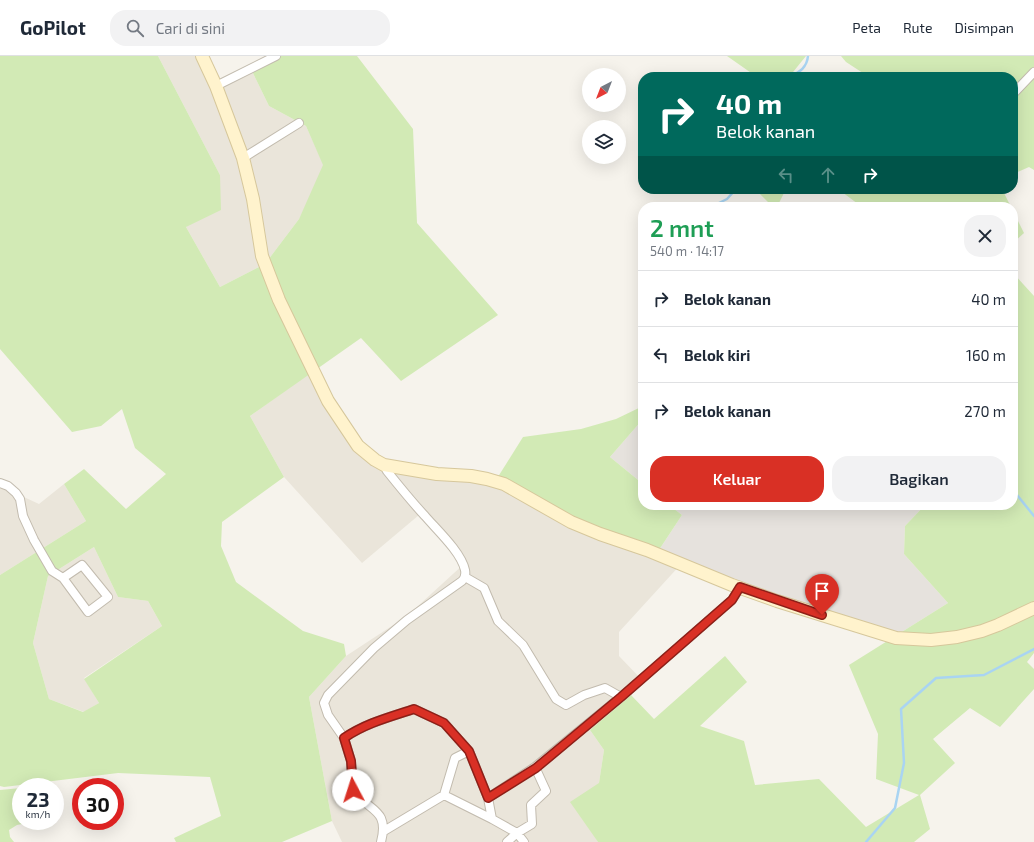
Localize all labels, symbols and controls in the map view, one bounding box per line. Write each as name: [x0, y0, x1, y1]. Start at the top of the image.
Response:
search box: [110, 10, 390, 46]
text: GoPilot: [20, 16, 86, 39]
icon: search: [124, 17, 146, 39]
text: Cari di sini: [156, 19, 225, 37]
text: Peta: [852, 19, 881, 36]
text: Rute: [903, 19, 932, 36]
text: Disimpan: [954, 19, 1014, 36]
north arrow: [582, 68, 626, 112]
map controls: [582, 68, 626, 164]
text: 40 m: [716, 86, 782, 120]
icon: right: [650, 88, 702, 140]
button: layers: [582, 120, 626, 164]
text: Belok kanan: [716, 120, 815, 142]
icon: left: [775, 164, 797, 186]
icon: ahead: [817, 164, 839, 186]
icon: right: [859, 164, 881, 186]
text: 2 mnt: [650, 213, 714, 242]
button: close: [964, 215, 1006, 257]
text: 540 m · 14:17: [650, 243, 724, 259]
icon: right: [650, 288, 672, 310]
text: Belok kanan: [684, 290, 771, 308]
text: 40 m: [971, 290, 1006, 308]
icon: left: [650, 344, 672, 366]
text: Belok kiri: [684, 346, 750, 364]
text: 160 m: [966, 346, 1006, 364]
icon: right: [650, 400, 672, 422]
text: Belok kanan: [684, 402, 771, 420]
text: 270 m: [964, 402, 1006, 420]
button: Keluar: [650, 456, 824, 502]
button: Bagikan: [832, 456, 1006, 502]
pin: [805, 574, 839, 615]
icon: arrive: [811, 580, 833, 602]
position arrow: [332, 769, 374, 811]
speed limit sign: 30: [72, 778, 124, 830]
text: 23: [27, 787, 49, 811]
text: km/h: [26, 808, 50, 820]

